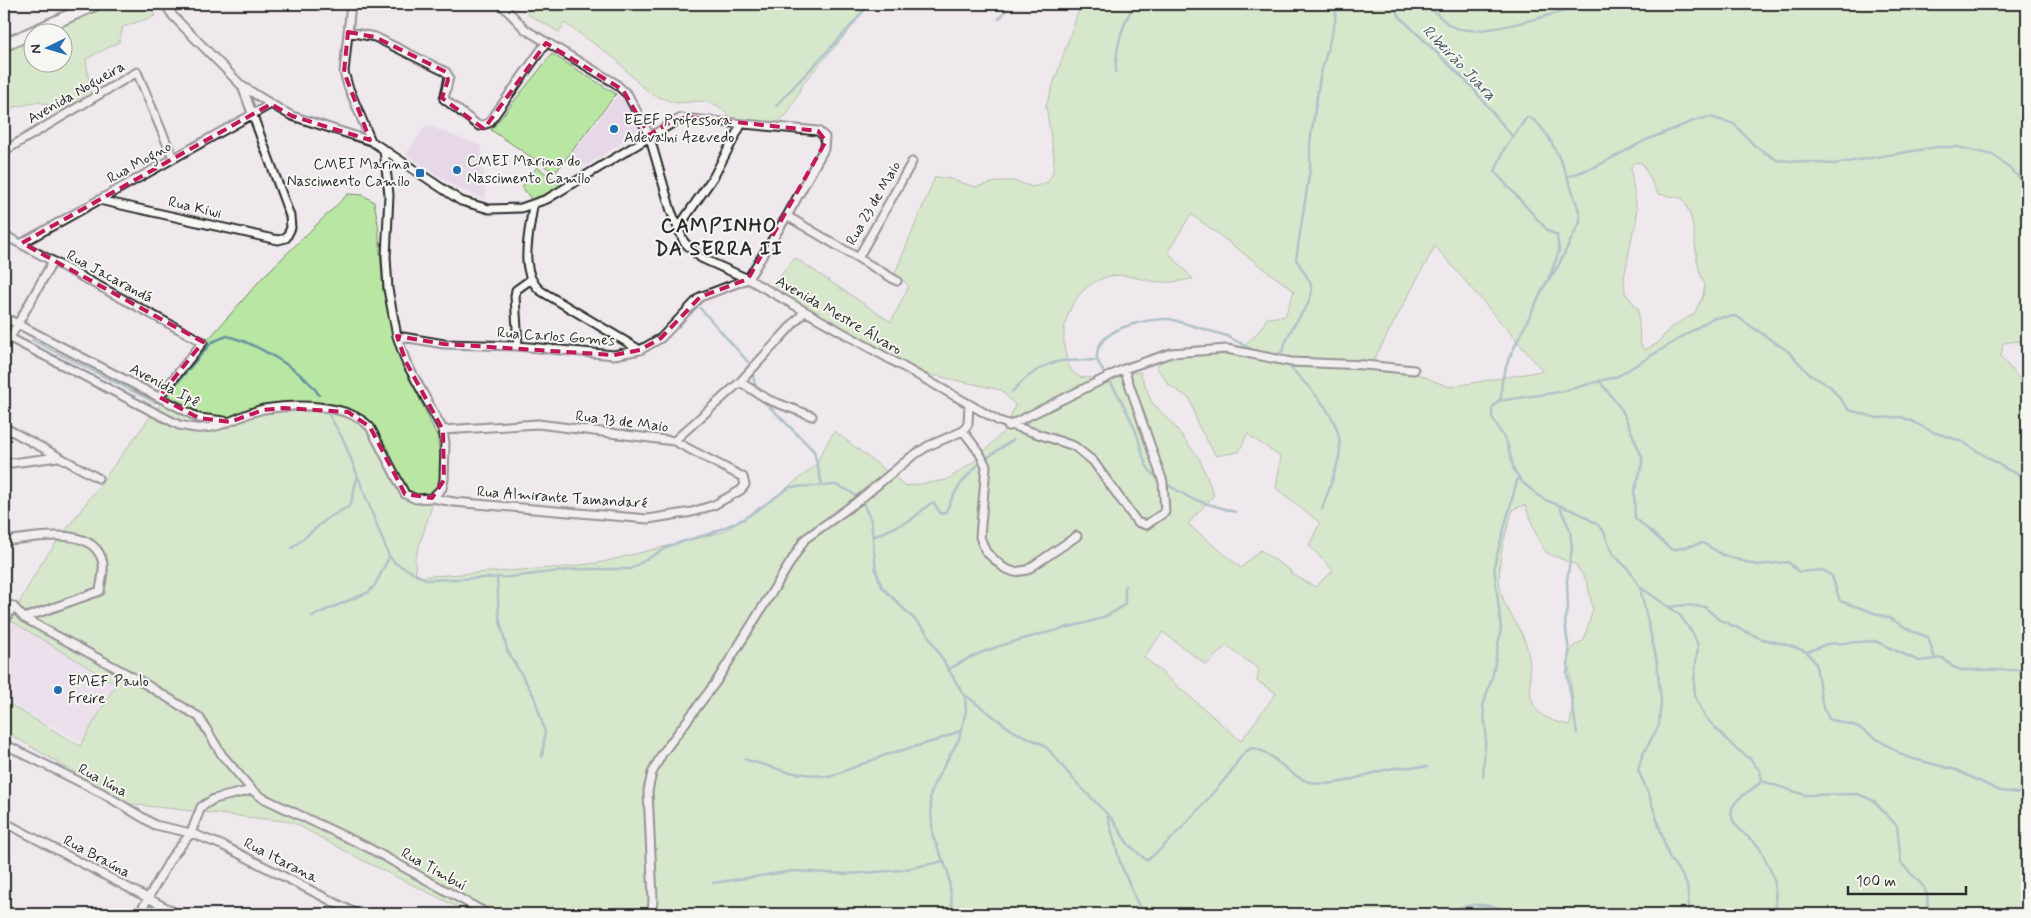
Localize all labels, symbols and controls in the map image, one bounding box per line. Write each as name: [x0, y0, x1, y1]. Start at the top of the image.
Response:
water label: Ribeirão Juara: [1418, 21, 1500, 105]
north arrow: [22, 22, 72, 72]
text: N: [27, 44, 45, 54]
street label: Avenida Nogueira: [24, 57, 130, 130]
place label: EEEF Professora Adevalni Azevedo: [624, 111, 734, 148]
marker: EEEF Professora Adevalni Azevedo: [608, 123, 620, 135]
street label: Rua Mogno: [104, 137, 176, 190]
place label: CMEI Marina do Nascimento Camilo: [467, 152, 590, 189]
place label: CMEI Marina Nascimento Camilo: [287, 155, 410, 192]
street label: Rua 23 de Maio: [842, 158, 906, 249]
marker: CMEI Marina do Nascimento Camilo: [451, 164, 463, 176]
marker: CMEI Marina Nascimento Camilo: [414, 167, 426, 179]
street label: Rua Kiwi: [166, 192, 223, 224]
district label: CAMPINHO DA SERRA II: [655, 213, 783, 263]
street label: Rua Jacarandá: [63, 246, 156, 308]
street label: Avenida Mestre Álvaro: [772, 271, 906, 360]
street label: Rua Carlos Gomes: [496, 323, 616, 351]
street label: Avenida Ipê: [126, 359, 203, 413]
street label: Rua 13 de Maio: [574, 406, 669, 438]
street label: Rua Almirante Tamandaré: [476, 482, 648, 514]
place label: EMEF Paulo Freire: [68, 672, 149, 709]
marker: EMEF Paulo Freire: [52, 684, 64, 696]
street label: Rua Iúna: [74, 760, 131, 802]
street label: Rua Braúna: [60, 831, 134, 883]
street label: Rua Itarana: [240, 834, 322, 889]
street label: Rua Timbuí: [397, 844, 470, 896]
scale bar: [1848, 863, 1966, 895]
text: 100 m: [1856, 872, 1896, 892]

